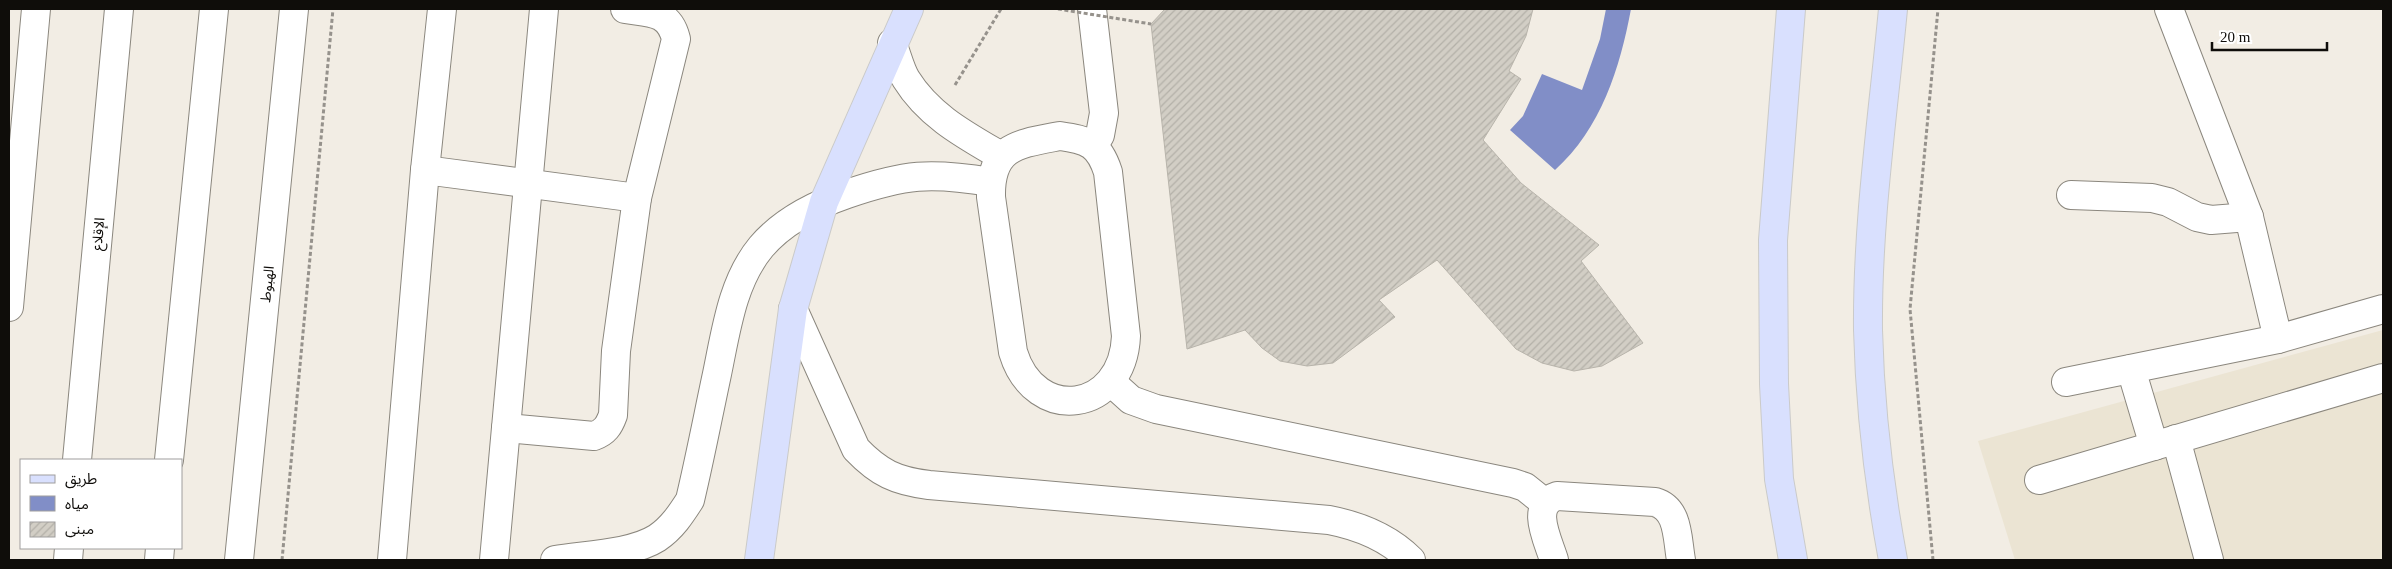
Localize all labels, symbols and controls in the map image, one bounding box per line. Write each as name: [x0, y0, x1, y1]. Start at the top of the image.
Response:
scale bar: [2212, 20, 2327, 52]
text: 20 m: [2220, 29, 2251, 45]
street label: الإقلاع: [90, 217, 110, 252]
street label: الهبوط: [258, 265, 278, 303]
legend: [20, 459, 182, 549]
text: طريق: [65, 471, 97, 489]
text: مياه: [65, 496, 89, 512]
text: مبنى: [65, 521, 94, 538]

